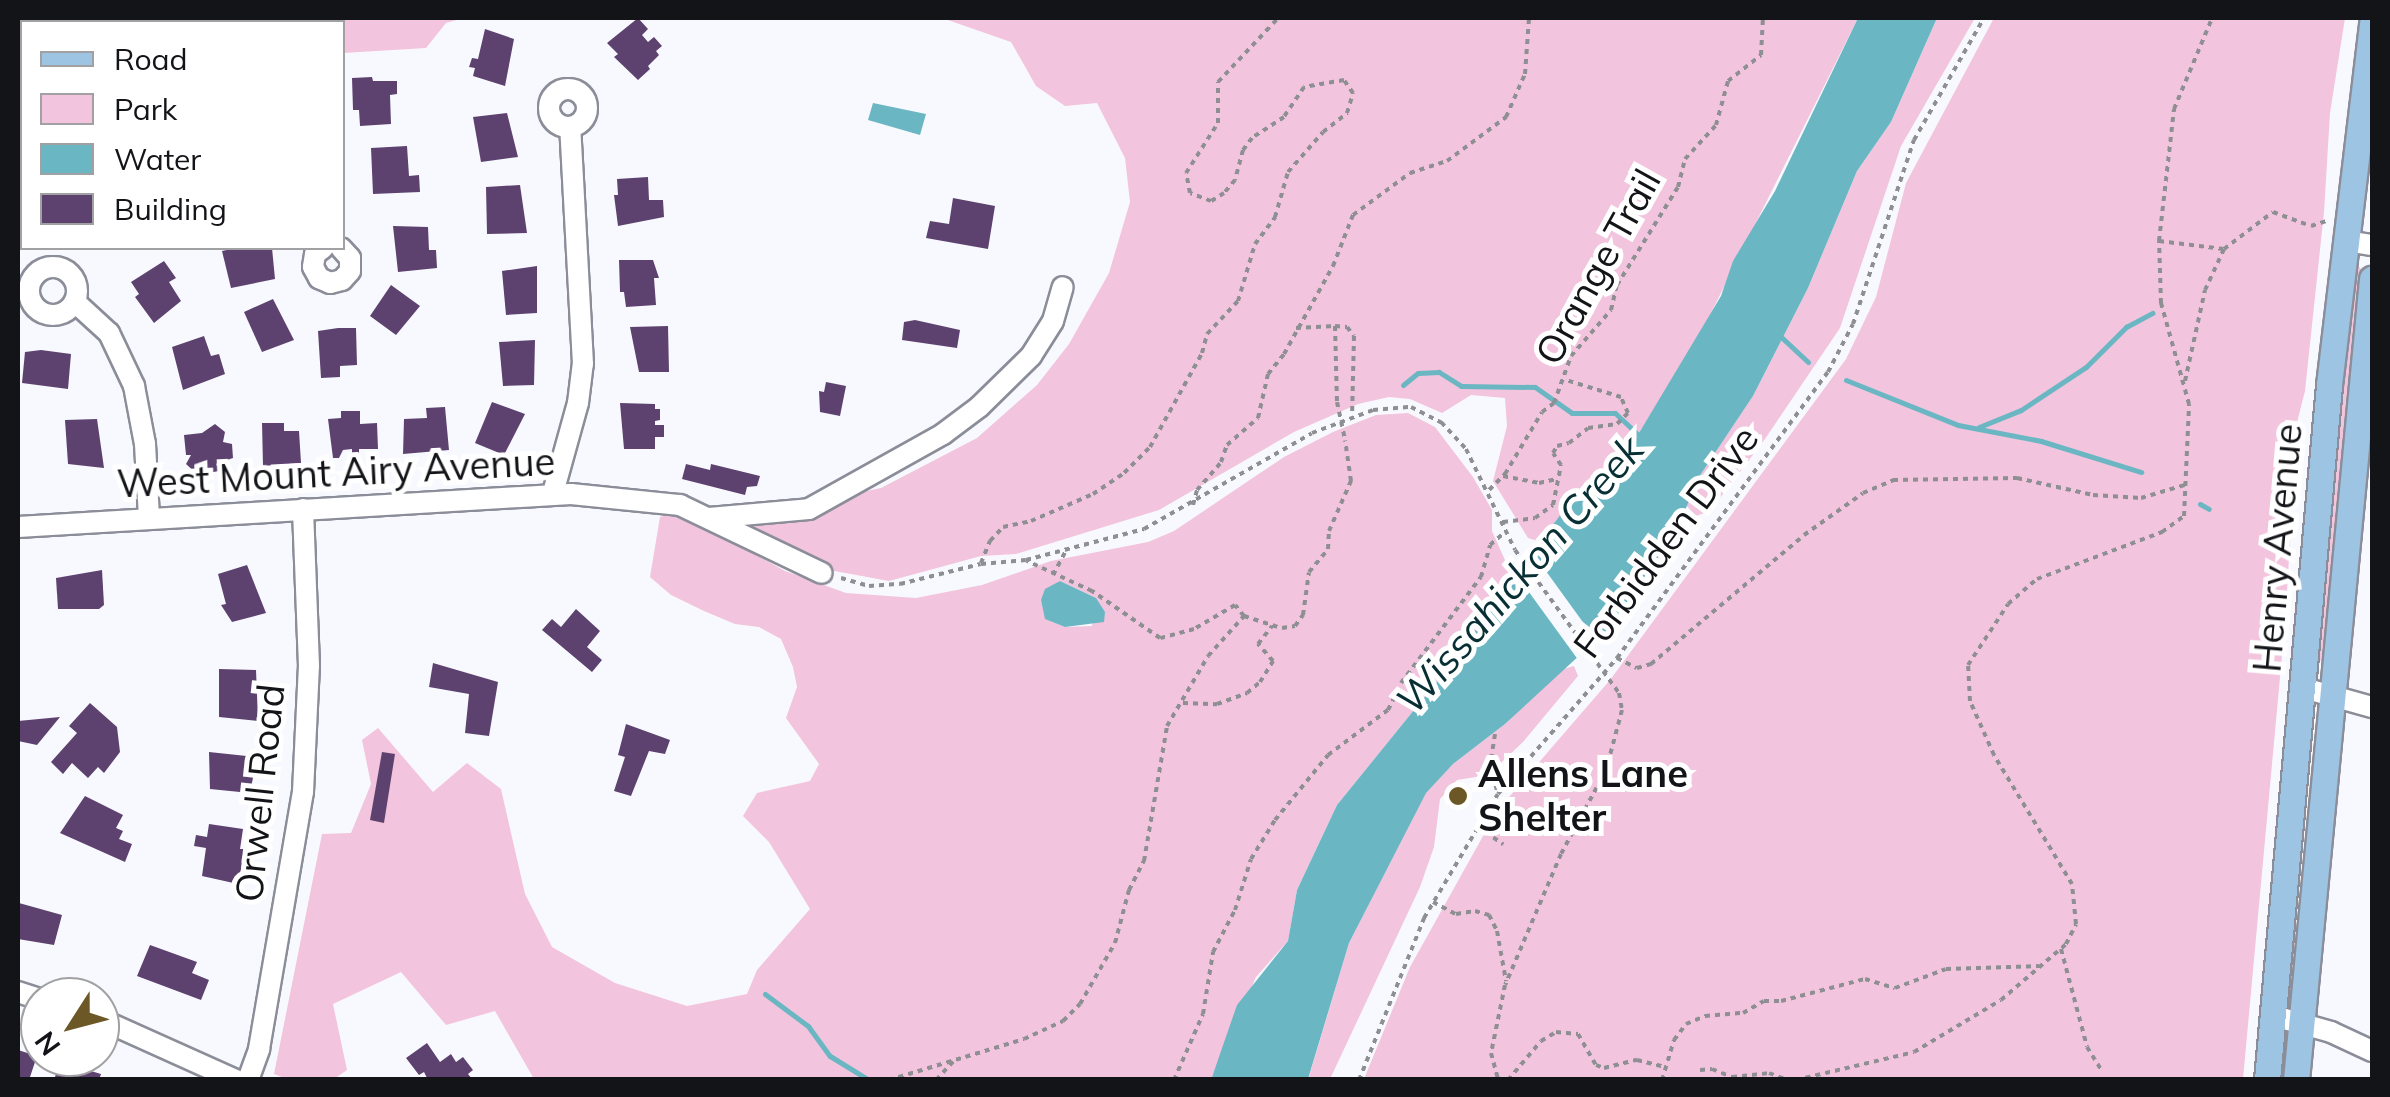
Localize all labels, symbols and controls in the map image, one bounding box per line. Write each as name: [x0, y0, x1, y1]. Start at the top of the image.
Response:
legend: [20, 20, 345, 250]
text: Road: [114, 40, 188, 78]
text: Park: [114, 90, 177, 128]
text: Water: [114, 140, 201, 178]
street label: Orange Trail: [1526, 161, 1670, 373]
text: Building: [114, 190, 227, 228]
street label: Forbidden Drive: [1564, 417, 1768, 667]
street label: Henry Avenue: [2244, 422, 2312, 674]
water label: Wissahickon Creek: [1385, 425, 1653, 723]
street label: West Mount Airy Avenue: [116, 439, 556, 507]
street label: Orwell Road: [226, 682, 294, 904]
place label: Allens Lane Shelter: [1478, 751, 1688, 841]
marker: Allens Lane Shelter: [1447, 785, 1469, 807]
north arrow: [20, 977, 120, 1077]
text: N: [27, 1025, 67, 1063]

